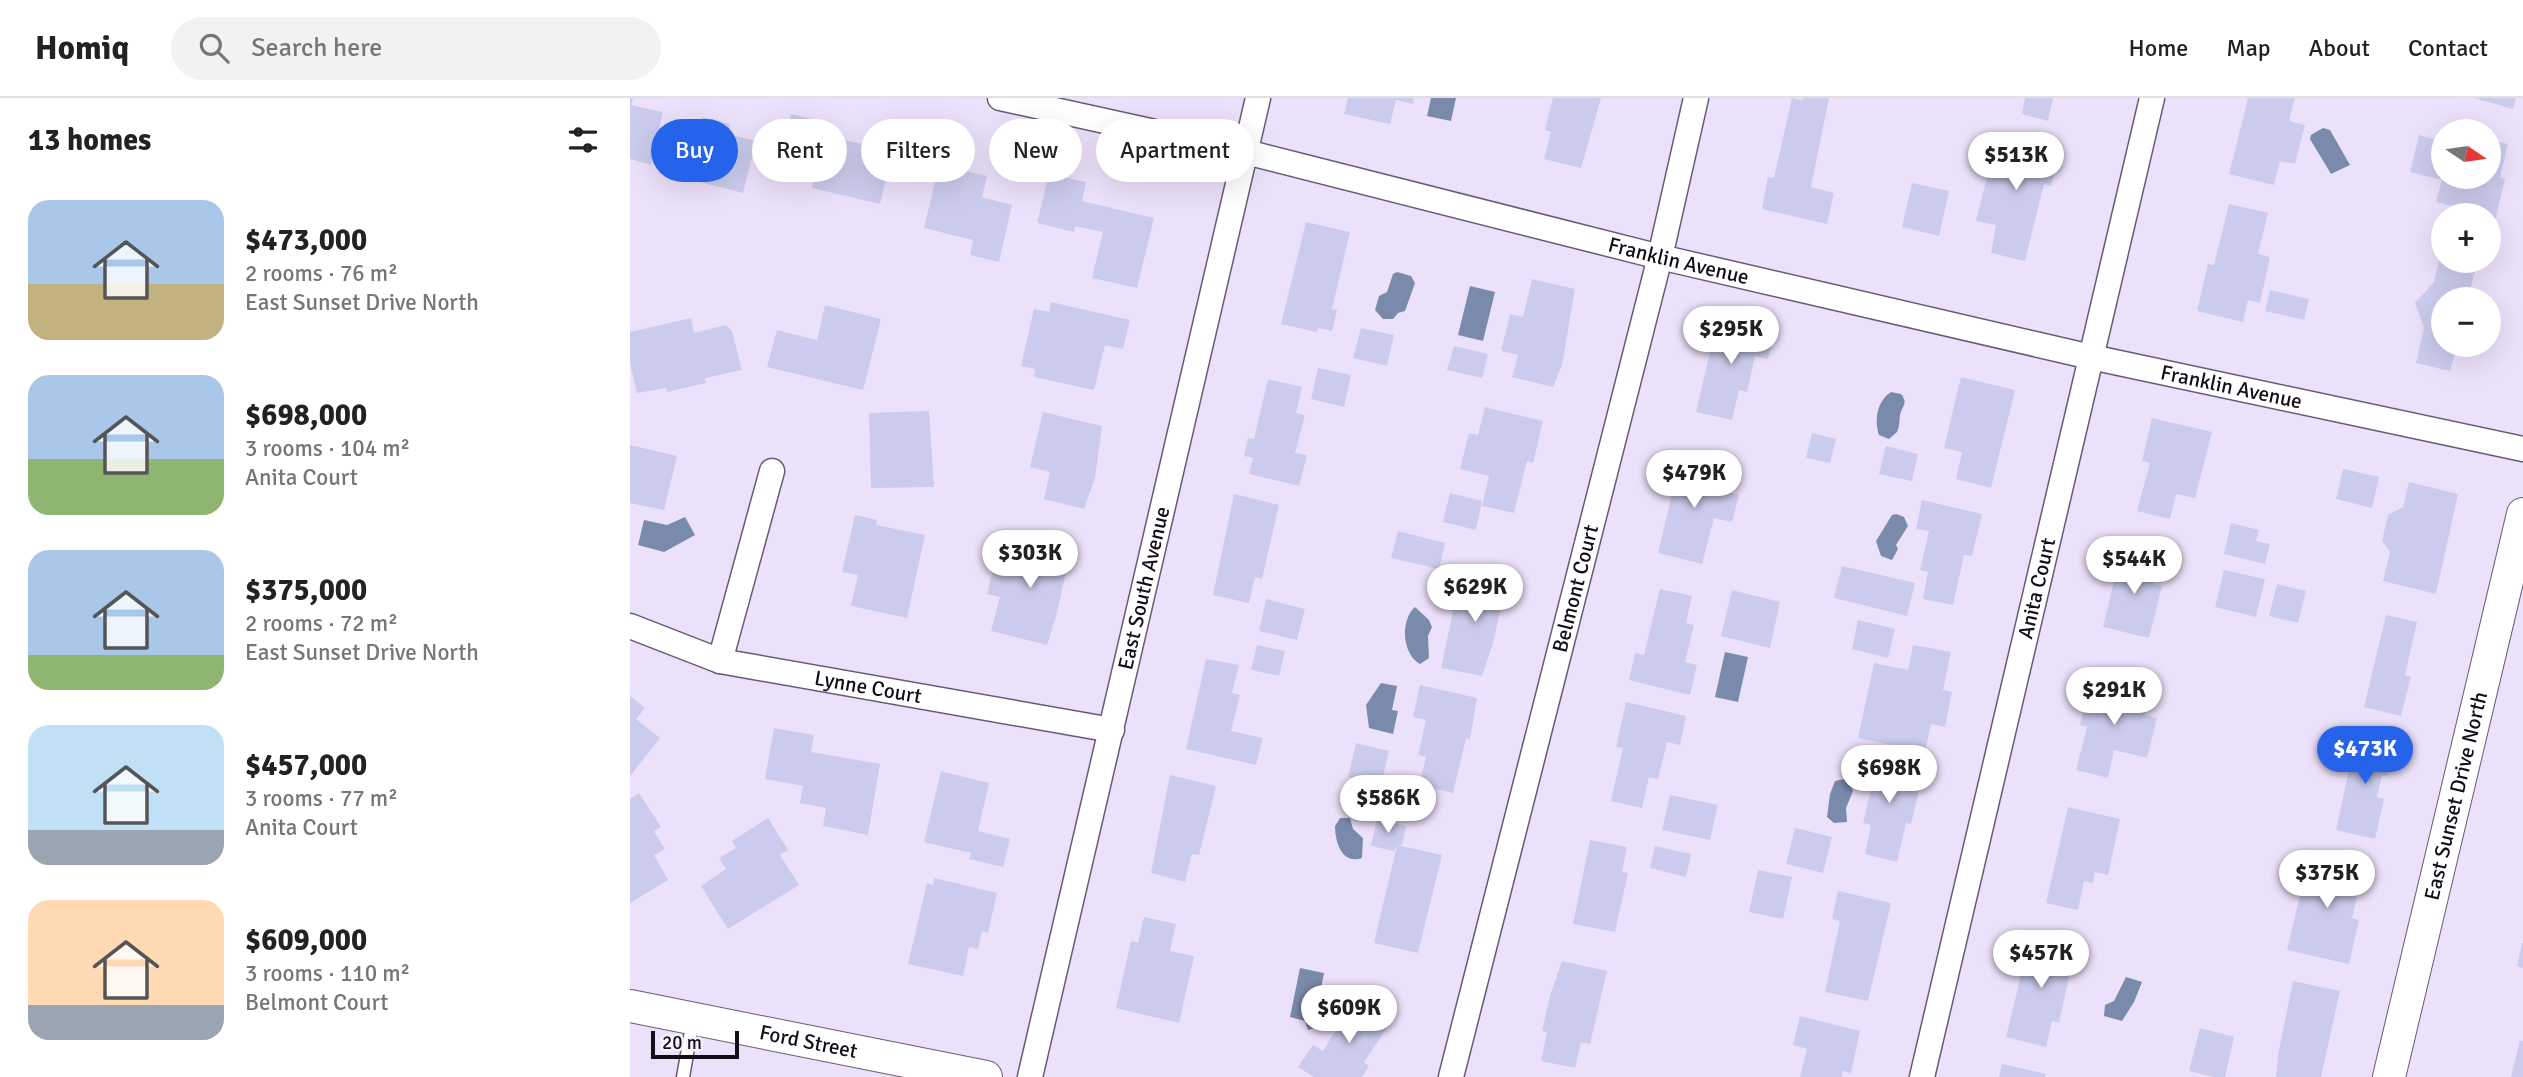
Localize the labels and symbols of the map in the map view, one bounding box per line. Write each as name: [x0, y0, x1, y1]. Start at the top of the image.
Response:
north arrow: [2431, 119, 2501, 189]
pin: $513K: [1967, 132, 2065, 192]
street label: Franklin Avenue: [1605, 231, 1752, 290]
pin: $295K: [1682, 306, 1780, 366]
street label: Franklin Avenue: [2158, 359, 2305, 415]
pin: $479K: [1645, 450, 1743, 510]
street label: East South Avenue: [1112, 504, 1175, 672]
street label: Belmont Court: [1547, 522, 1604, 655]
pin: $303K: [981, 531, 1079, 590]
street label: Anita Court: [2012, 535, 2061, 641]
pin: $544K: [2085, 536, 2183, 596]
pin: $629K: [1426, 564, 1524, 624]
street label: Lynne Court: [813, 665, 924, 709]
pin: $291K: [2065, 668, 2163, 727]
street label: East Sunset Drive North: [2419, 689, 2493, 903]
pin: $473K: [2316, 726, 2414, 786]
pin: $698K: [1840, 746, 1938, 805]
pin: $586K: [1339, 776, 1437, 835]
pin: $375K: [2278, 850, 2376, 910]
pin: $457K: [1992, 930, 2090, 990]
pin: $609K: [1300, 986, 1398, 1045]
street label: Ford Street: [757, 1019, 860, 1064]
scale bar: [651, 1028, 738, 1060]

